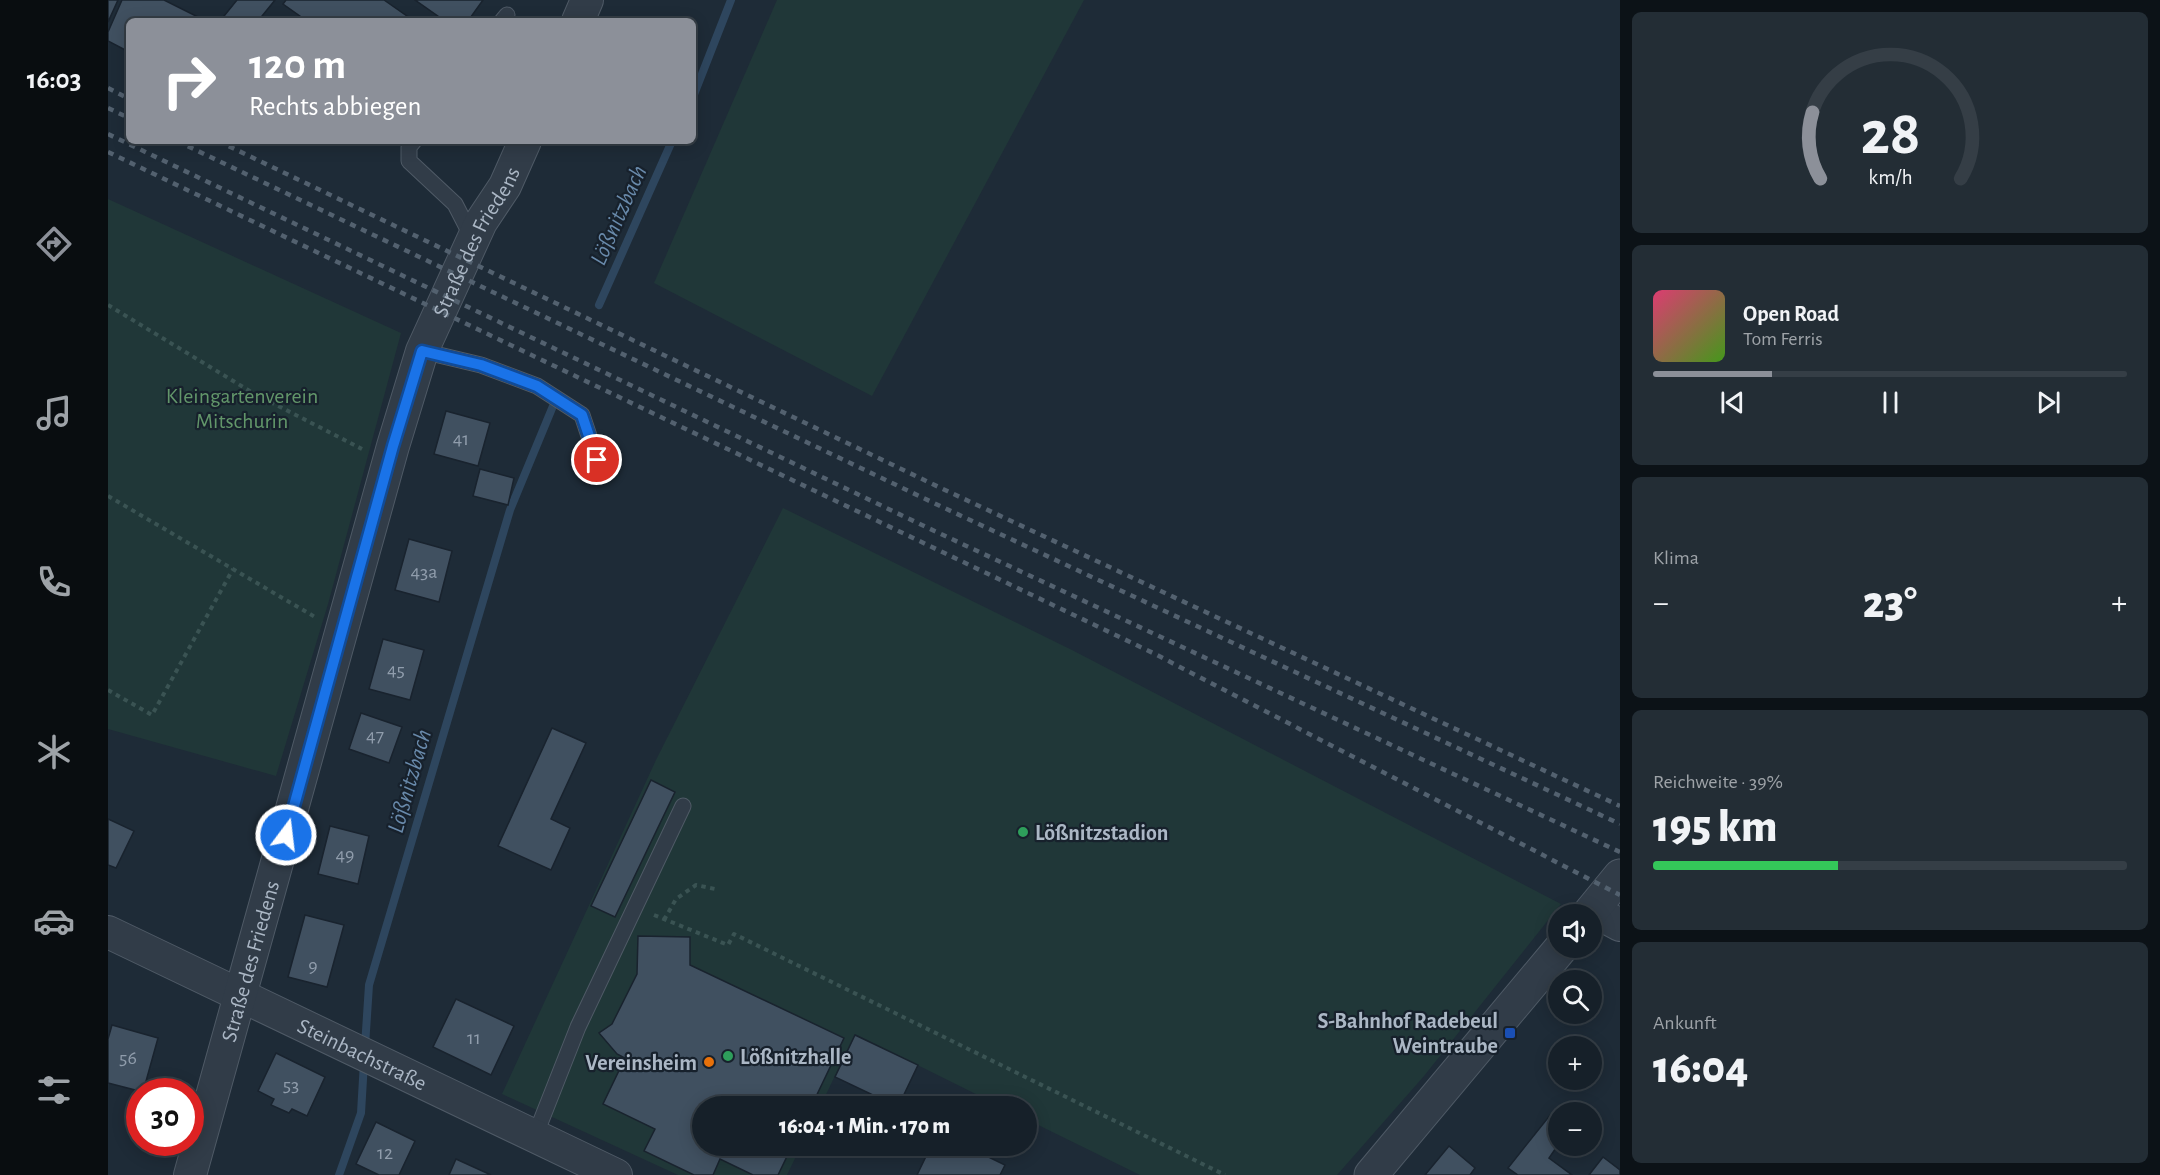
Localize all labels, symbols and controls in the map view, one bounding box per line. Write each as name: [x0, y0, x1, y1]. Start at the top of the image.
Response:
icon: right: [150, 42, 228, 120]
text: 120 m: [249, 44, 346, 86]
text: 16:03: [27, 66, 81, 93]
text: Rechts abbiegen: [249, 93, 421, 120]
text: 28: [1860, 103, 1920, 165]
water label: Lößnitzbach: [586, 162, 652, 269]
street label: Straße des Friedens: [429, 164, 524, 321]
text: km/h: [1868, 168, 1912, 189]
icon: directions: [33, 223, 75, 265]
text: Open Road: [1743, 303, 1839, 325]
text: Tom Ferris: [1743, 329, 1823, 349]
park label: Kleingartenverein Mitschurin: [166, 385, 318, 432]
icon: previous: [1716, 386, 1749, 419]
icon: pause: [1874, 386, 1907, 419]
icon: next: [2032, 386, 2065, 419]
icon: music: [33, 392, 75, 434]
house number: 41: [453, 429, 469, 449]
pin: [571, 434, 622, 485]
icon: arrive: [580, 443, 613, 476]
text: Klima: [1653, 548, 1699, 568]
icon: phone: [33, 561, 75, 603]
house number: 43a: [410, 562, 438, 582]
text: 23°: [1863, 581, 1917, 626]
text: −: [1653, 587, 1669, 620]
text: +: [2111, 587, 2127, 620]
house number: 45: [387, 660, 405, 680]
house number: 47: [366, 726, 384, 746]
water label: Lößnitzbach: [384, 727, 436, 836]
icon: climate: [33, 731, 75, 773]
text: Reichweite · 39%: [1653, 772, 1783, 792]
position arrow: [254, 803, 318, 867]
text: 195 km: [1653, 805, 1777, 850]
place label: Lößnitzstadion: [1035, 822, 1168, 844]
marker: Lößnitzstadion: [1016, 825, 1030, 839]
house number: 49: [335, 845, 355, 865]
street label: Straße des Friedens: [218, 878, 283, 1044]
icon: car: [33, 900, 75, 942]
map controls: [1548, 904, 1602, 1156]
button: sound: [1548, 904, 1602, 958]
house number: 9: [308, 956, 318, 976]
button: search: [1548, 970, 1602, 1024]
place label: S-Bahnhof Radebeul Weintraube: [1317, 1010, 1498, 1057]
text: Ankunft: [1653, 1013, 1717, 1033]
street label: Steinbachstraße: [294, 1014, 430, 1095]
marker: S-Bahnhof Radebeul Weintraube: [1503, 1026, 1517, 1040]
house number: 11: [467, 1028, 481, 1048]
button: +: [1548, 1036, 1602, 1090]
place label: Lößnitzhalle: [740, 1046, 852, 1068]
text: 16:04: [1653, 1046, 1748, 1091]
house number: 56: [119, 1048, 137, 1068]
marker: Lößnitzhalle: [721, 1049, 735, 1063]
place label: Vereinsheim: [585, 1052, 697, 1074]
marker: Vereinsheim: [702, 1055, 716, 1069]
icon: filters: [33, 1069, 75, 1111]
house number: 53: [283, 1075, 299, 1095]
speed limit sign: 30: [126, 1078, 204, 1156]
button: −: [1548, 1102, 1602, 1156]
text: 16:04 · 1 Min. · 170 m: [779, 1115, 950, 1137]
house number: 12: [377, 1143, 393, 1163]

